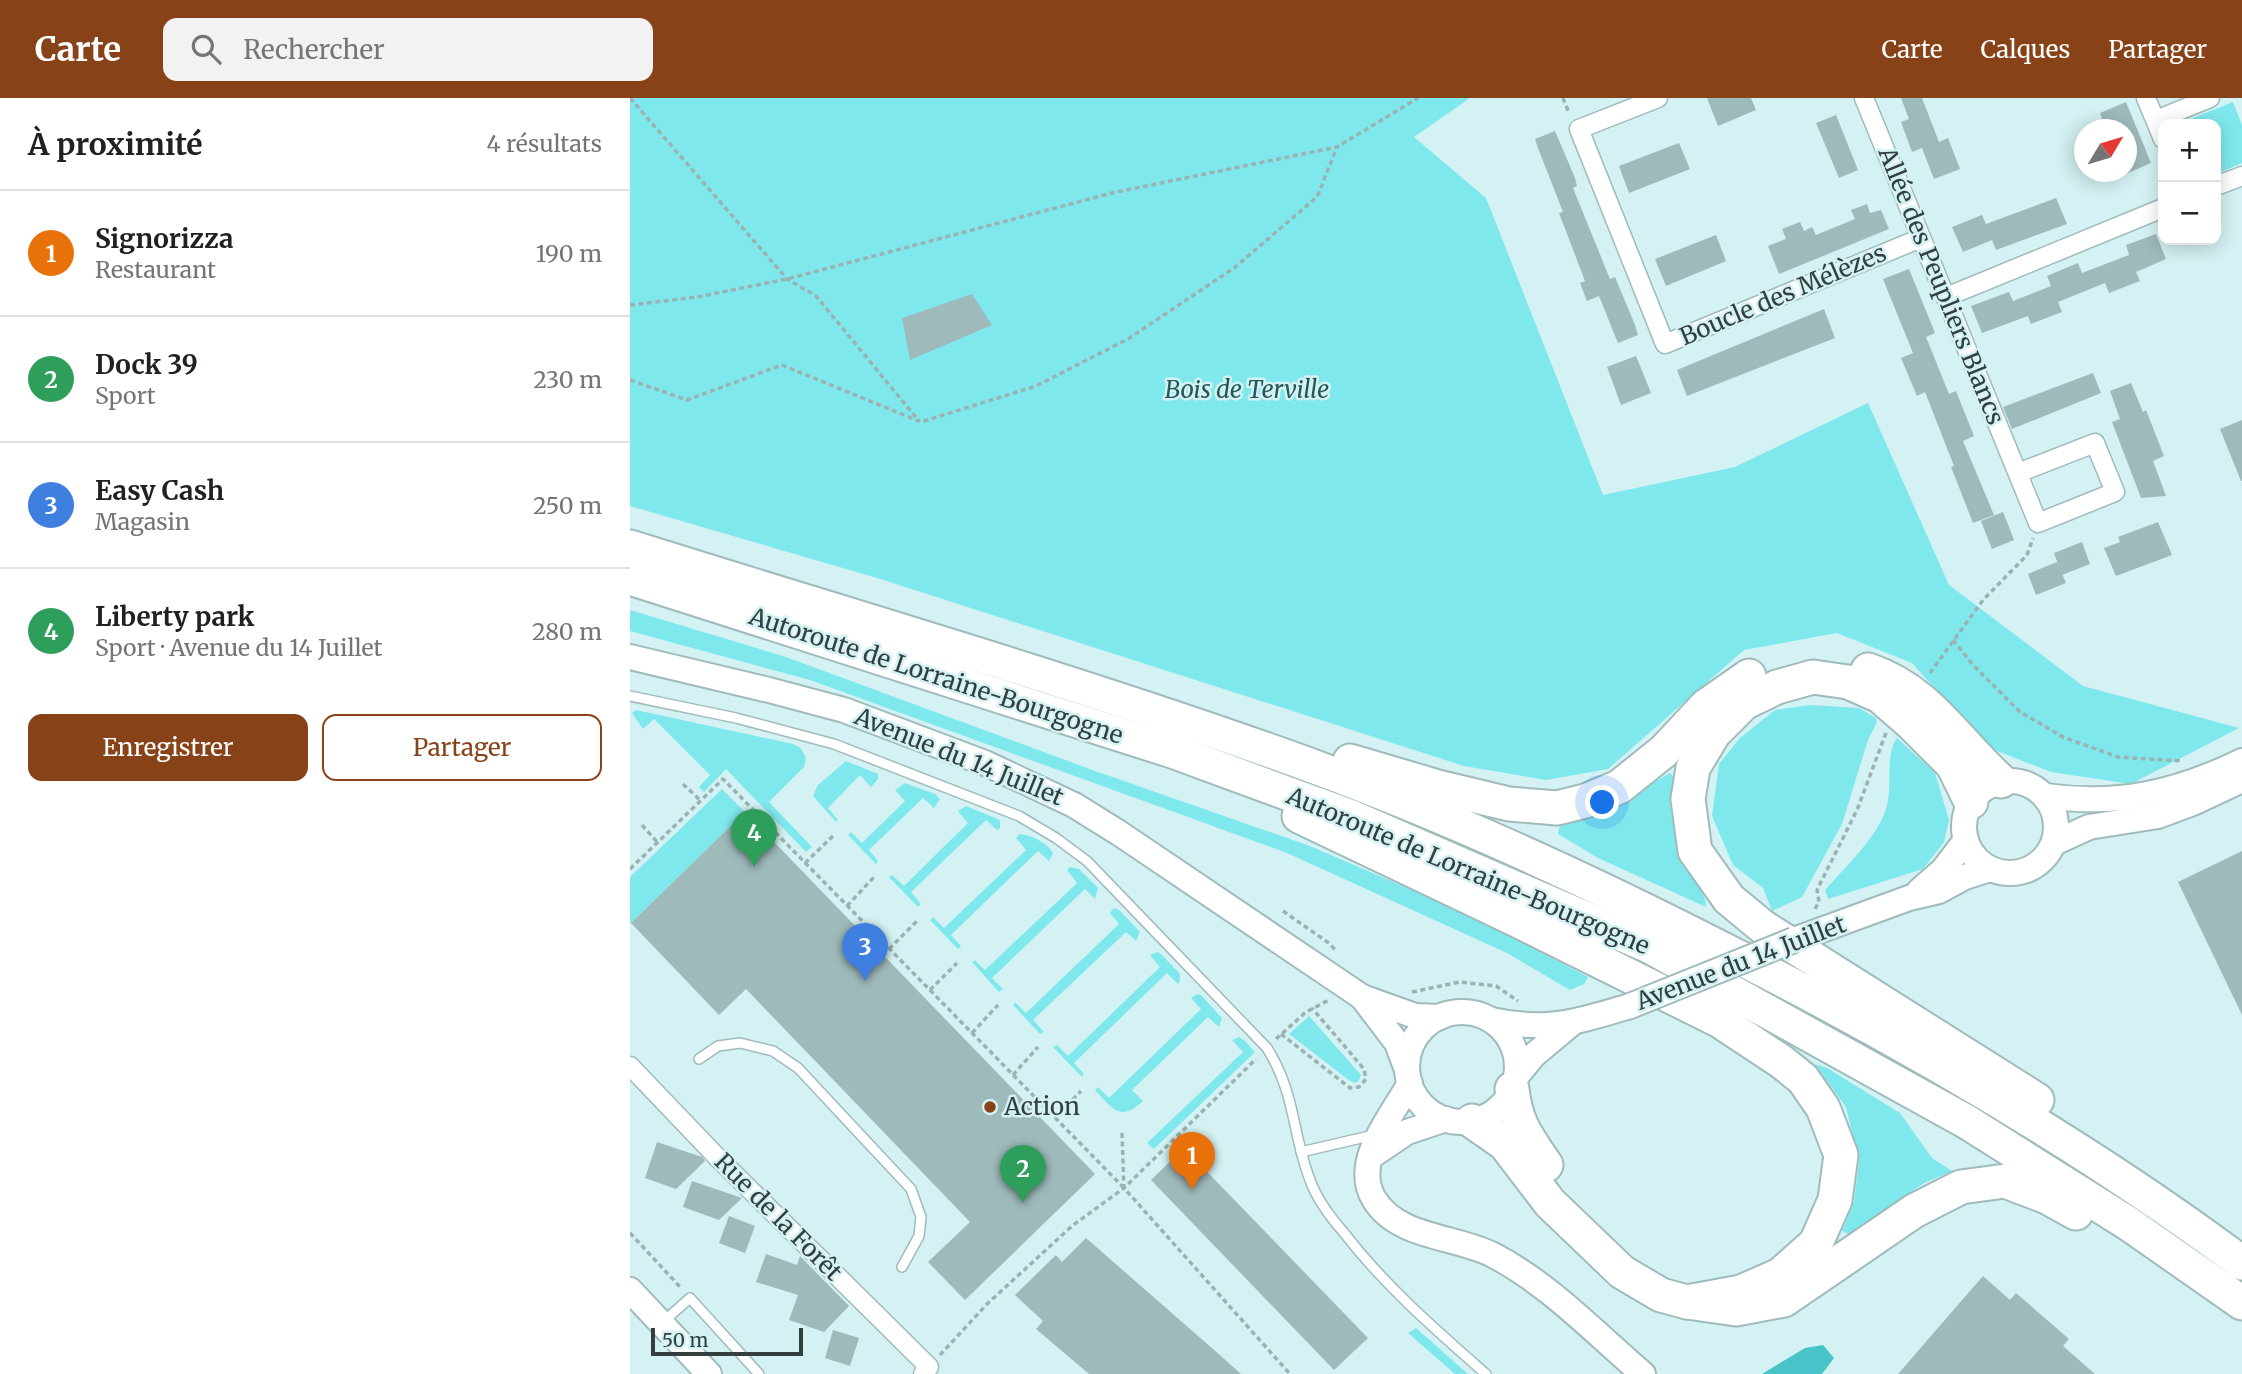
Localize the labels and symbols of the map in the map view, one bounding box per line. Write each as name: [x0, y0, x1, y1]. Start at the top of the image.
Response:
north arrow: [2074, 119, 2137, 182]
street label: Allée des Peupliers Blancs: [1871, 142, 2011, 429]
street label: Boucle des Mélèzes: [1675, 237, 1891, 352]
park label: Bois de Terville: [1165, 374, 1329, 405]
street label: Autoroute de Lorraine-Bourgogne: [744, 600, 1127, 751]
street label: Avenue du 14 Juillet: [849, 700, 1069, 813]
street label: Autoroute de Lorraine-Bourgogne: [1281, 779, 1654, 961]
your location: [1585, 785, 1619, 819]
pin: 4: [731, 809, 777, 867]
street label: Avenue du 14 Juillet: [1630, 908, 1851, 1017]
pin: 3: [842, 923, 888, 981]
place label: Action: [1003, 1091, 1080, 1122]
marker: Action: [982, 1099, 998, 1115]
pin: 1: [1169, 1132, 1215, 1190]
pin: 2: [1000, 1145, 1046, 1203]
street label: Rue de la Forêt: [708, 1146, 849, 1288]
scale bar: [651, 1325, 803, 1357]

